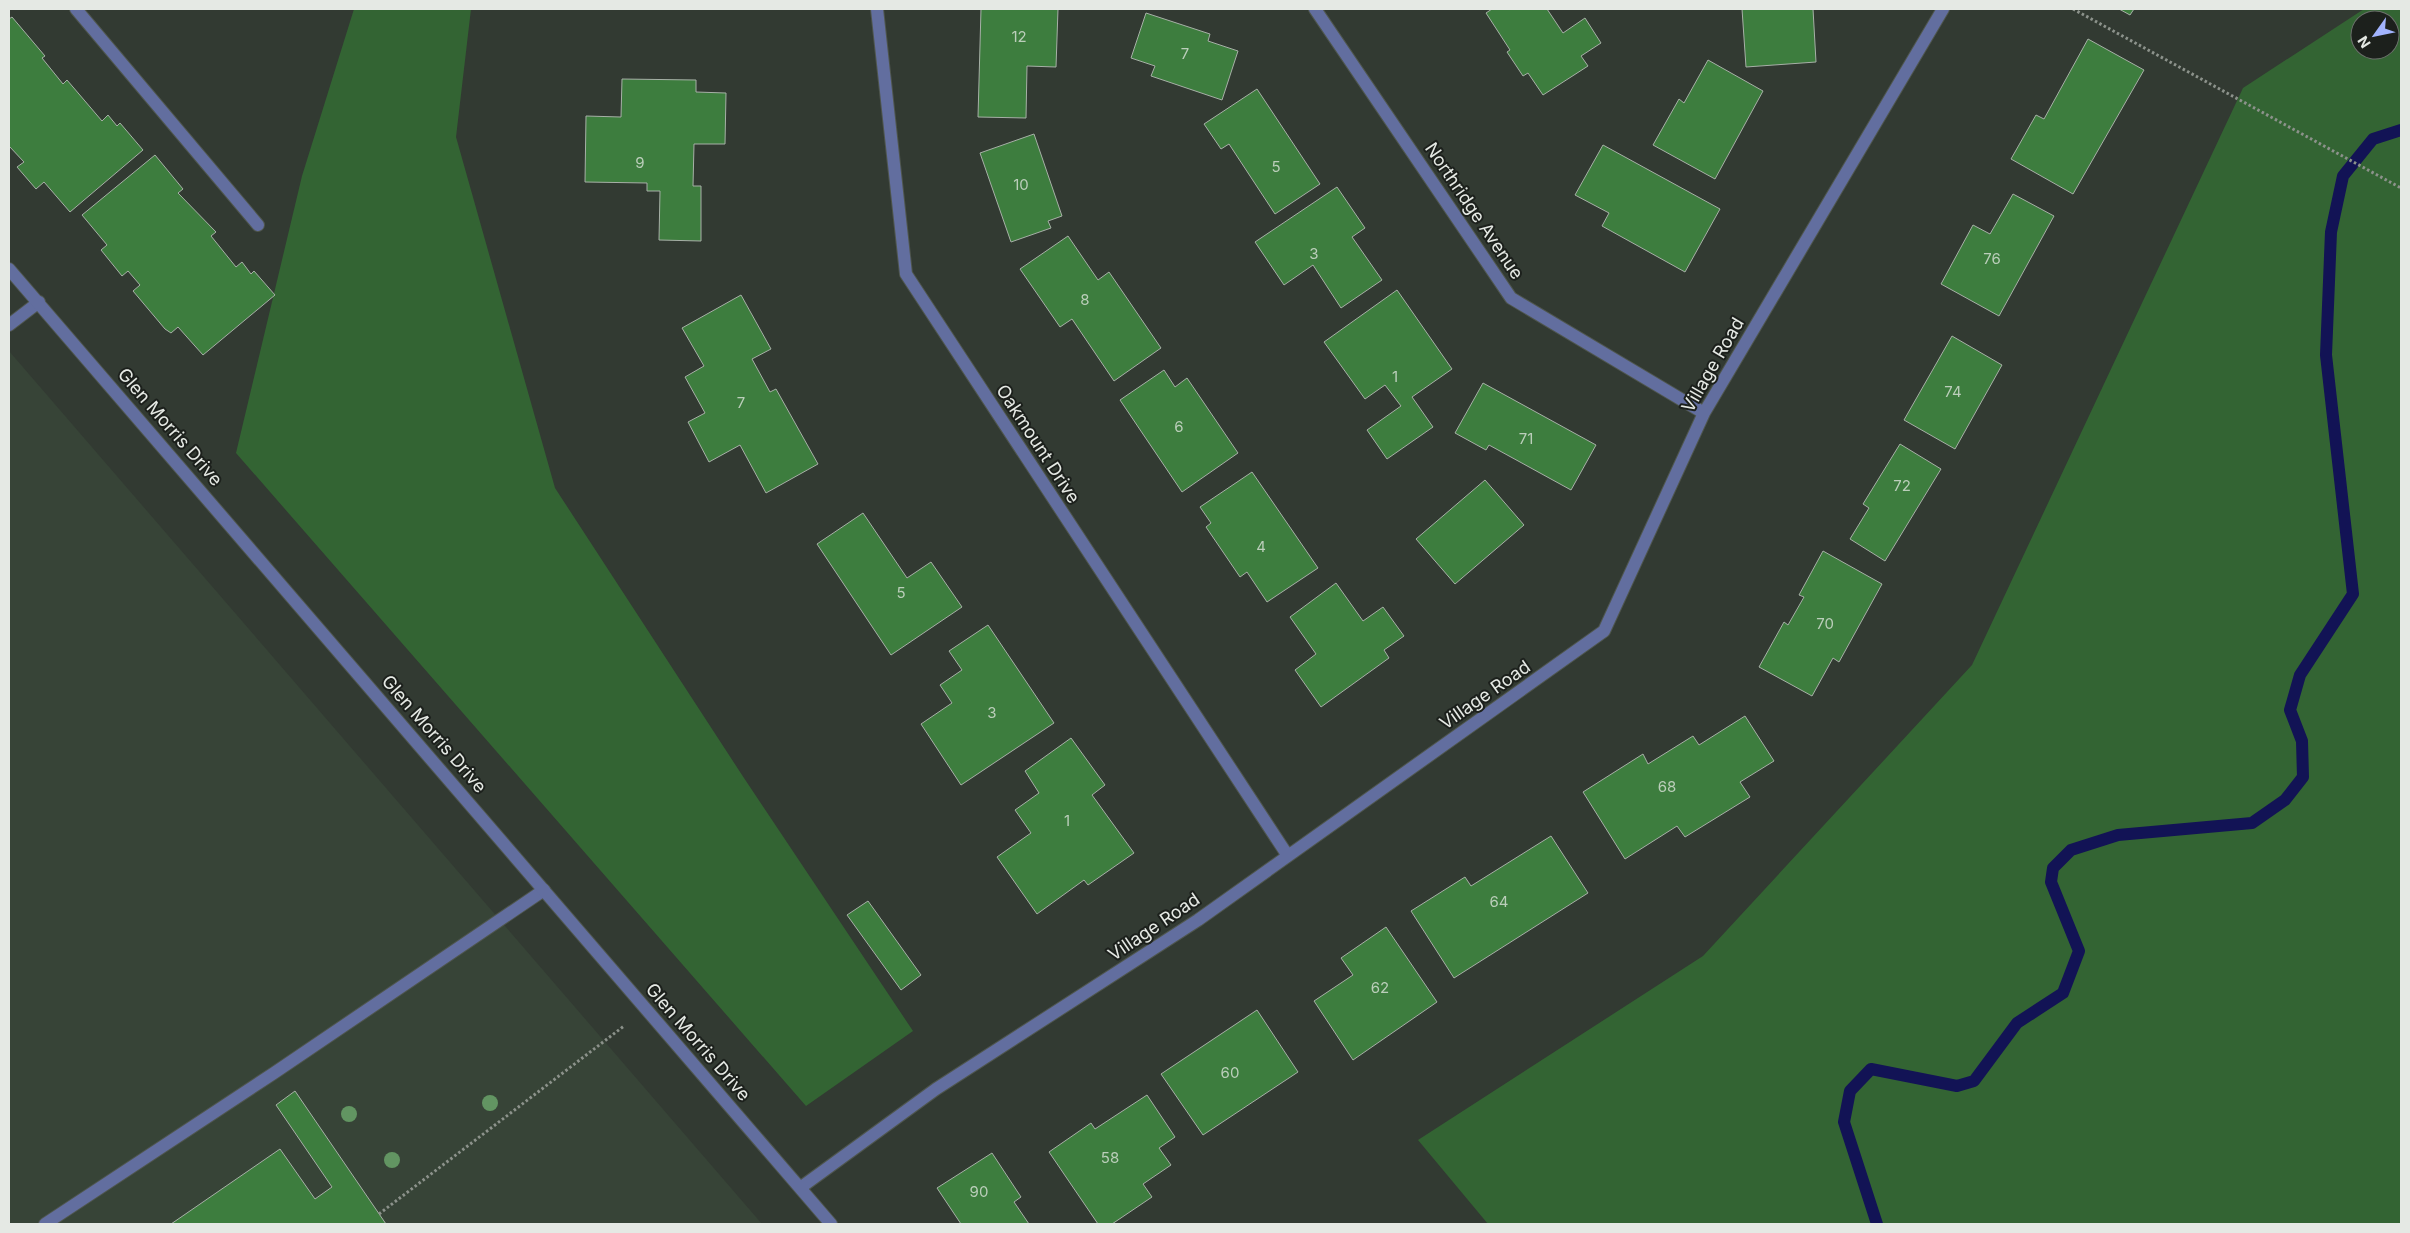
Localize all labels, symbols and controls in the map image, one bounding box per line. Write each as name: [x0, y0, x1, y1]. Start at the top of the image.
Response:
north arrow: [2350, 10, 2400, 60]
house number: 12: [1011, 27, 1027, 46]
text: N: [2354, 33, 2374, 51]
house number: 7: [1181, 44, 1189, 63]
street label: Northridge Avenue: [1421, 138, 1528, 283]
house number: 9: [635, 153, 645, 172]
house number: 5: [1271, 157, 1281, 176]
house number: 10: [1013, 175, 1029, 194]
house number: 3: [1309, 244, 1319, 263]
house number: 76: [1983, 249, 2001, 268]
house number: 8: [1080, 290, 1090, 309]
street label: Village Road: [1677, 314, 1748, 416]
street label: Glen Morris Drive: [114, 364, 227, 490]
house number: 1: [1392, 367, 1398, 386]
street label: Oakmount Drive: [992, 380, 1085, 507]
house number: 74: [1944, 382, 1962, 401]
house number: 7: [737, 393, 745, 412]
house number: 6: [1174, 417, 1184, 436]
house number: 71: [1519, 429, 1533, 448]
house number: 72: [1893, 476, 1911, 495]
house number: 4: [1256, 537, 1266, 556]
house number: 5: [896, 583, 906, 602]
house number: 70: [1816, 614, 1834, 633]
street label: Village Road: [1435, 656, 1534, 733]
street label: Glen Morris Drive: [378, 671, 491, 797]
house number: 3: [987, 703, 997, 722]
house number: 68: [1658, 777, 1676, 796]
house number: 1: [1064, 811, 1070, 830]
street label: Village Road: [1104, 888, 1203, 965]
house number: 64: [1490, 892, 1509, 911]
house number: 62: [1371, 978, 1389, 997]
street label: Glen Morris Drive: [642, 979, 755, 1105]
house number: 60: [1221, 1063, 1239, 1082]
house number: 58: [1101, 1148, 1119, 1167]
house number: 90: [970, 1182, 988, 1201]

